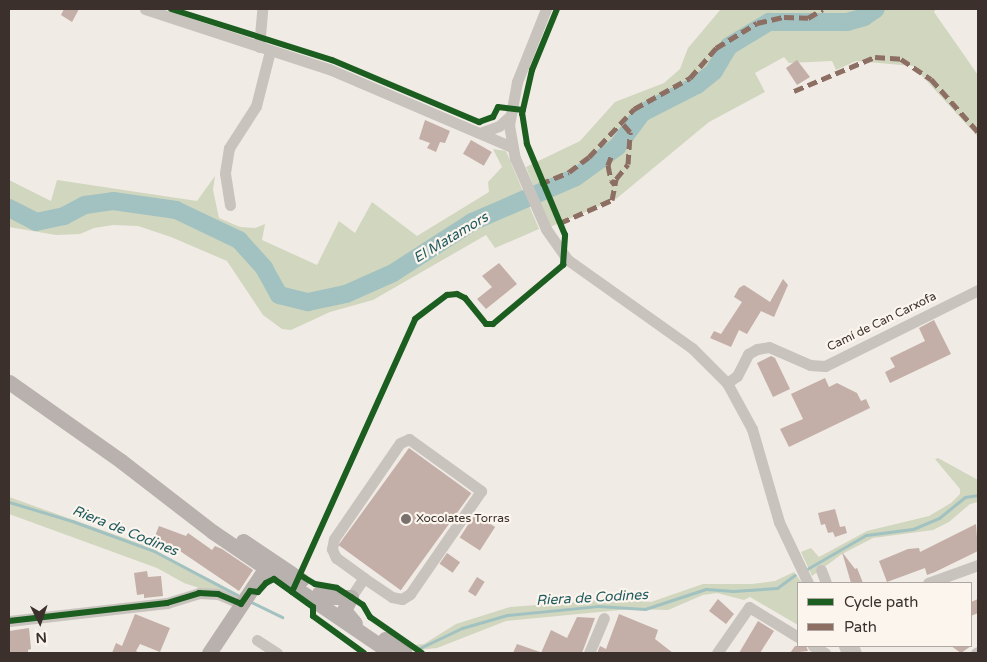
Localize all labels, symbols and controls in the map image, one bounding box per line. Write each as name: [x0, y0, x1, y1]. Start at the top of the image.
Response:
water label: El Matamors: [411, 209, 491, 267]
street label: Camí de Can Carxofa: [825, 289, 939, 355]
water label: Riera de Codines: [70, 502, 180, 560]
place label: Xocolates Torras: [416, 512, 510, 526]
marker: Xocolates Torras: [400, 513, 412, 525]
legend: [797, 582, 972, 647]
water label: Riera de Codines: [536, 587, 648, 609]
text: Cycle path: [844, 593, 918, 611]
north arrow: [15, 597, 65, 647]
text: Path: [844, 618, 877, 636]
text: N: [35, 629, 47, 646]

